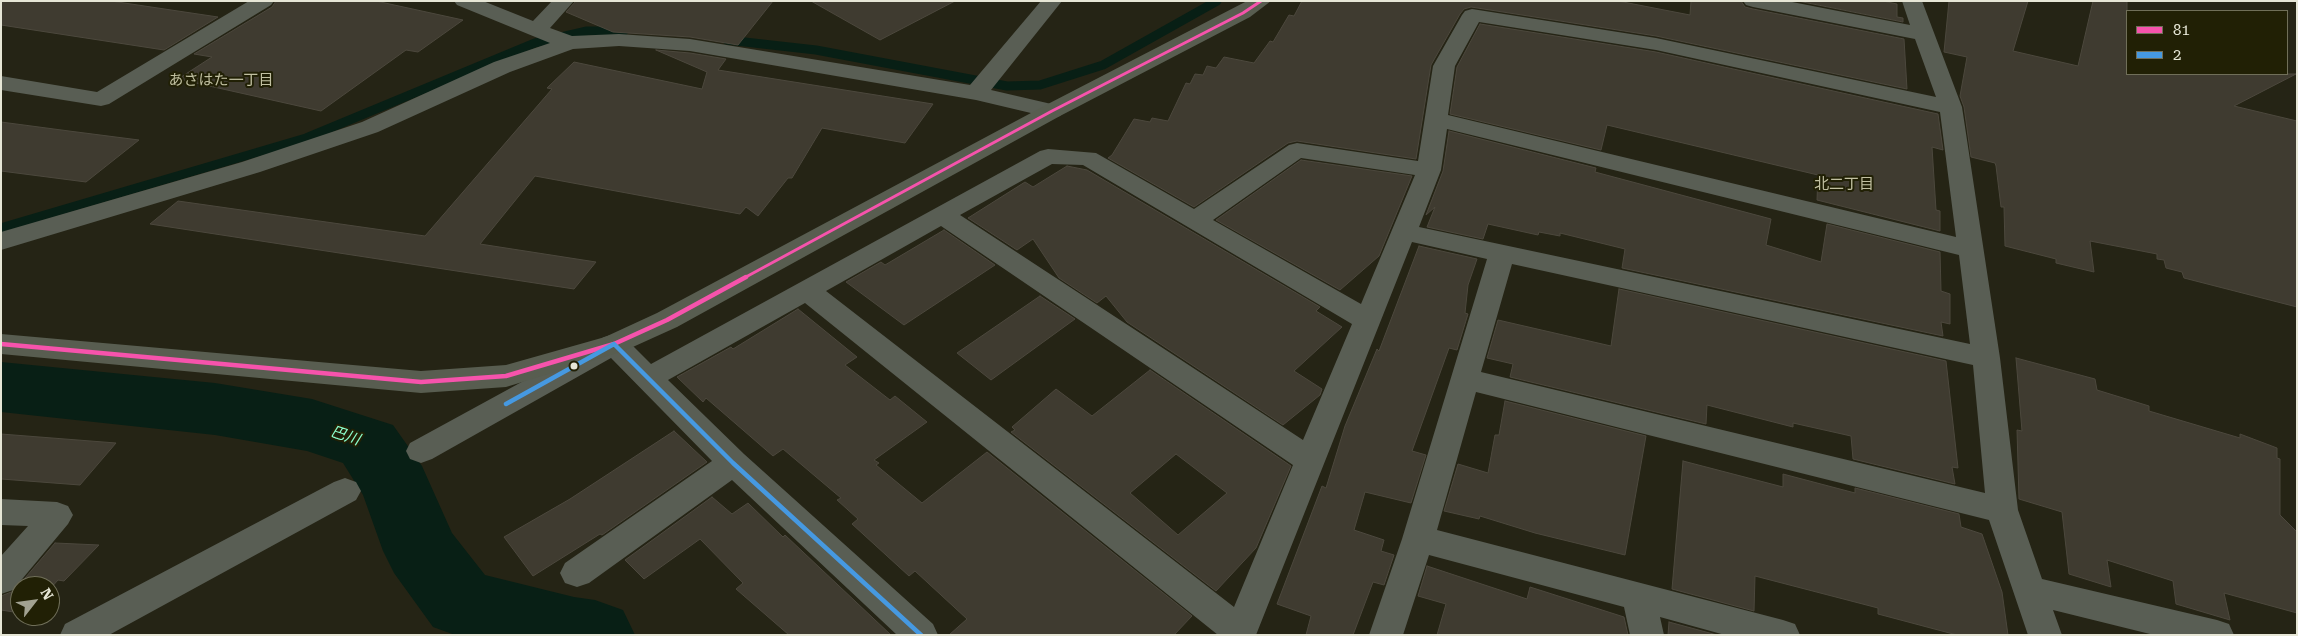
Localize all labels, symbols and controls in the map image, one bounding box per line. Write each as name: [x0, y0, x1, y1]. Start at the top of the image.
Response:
legend: [2126, 10, 2288, 75]
text: 81: [2173, 21, 2190, 39]
text: 2: [2173, 46, 2181, 64]
district label: あさはた一丁目: [169, 72, 273, 90]
district label: 北二丁目: [1814, 176, 1874, 194]
unlabelled marker: [569, 361, 579, 371]
water label: 巴川: [328, 423, 362, 449]
north arrow: [10, 576, 60, 626]
text: N: [38, 585, 57, 603]

